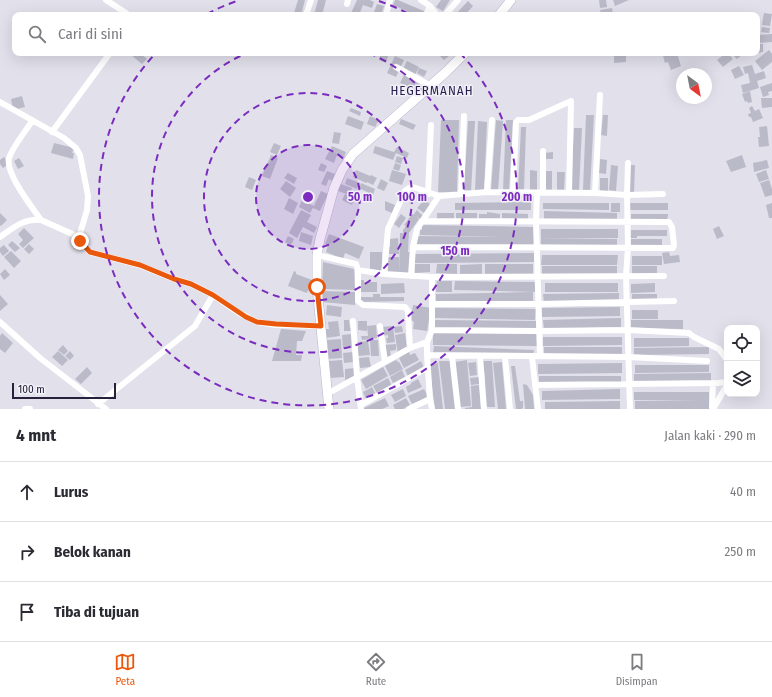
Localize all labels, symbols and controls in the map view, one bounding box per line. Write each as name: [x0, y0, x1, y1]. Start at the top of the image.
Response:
search box: [12, 12, 760, 56]
icon: search: [26, 23, 48, 45]
text: Cari di sini: [58, 25, 123, 43]
north arrow: [676, 68, 712, 104]
district label: HEGERMANAH: [390, 83, 474, 98]
centre of rings: [301, 190, 315, 204]
text: 50 m: [348, 190, 372, 204]
text: 100 m: [397, 190, 427, 204]
text: 200 m: [501, 190, 532, 204]
route end: [71, 232, 89, 250]
text: 150 m: [440, 244, 470, 258]
route start: [308, 278, 326, 296]
map controls: [724, 325, 760, 397]
button: locate: [724, 325, 760, 361]
button: layers: [724, 361, 760, 397]
scale bar: [12, 381, 116, 400]
text: 100 m: [18, 383, 45, 396]
text: 4 mnt: [16, 425, 56, 446]
text: Jalan kaki · 290 m: [664, 428, 756, 443]
icon: ahead: [16, 481, 38, 503]
text: Lurus: [54, 483, 88, 501]
text: 40 m: [730, 484, 756, 499]
icon: right: [16, 541, 38, 563]
text: Belok kanan: [54, 543, 131, 561]
text: 250 m: [724, 544, 756, 559]
icon: arrive: [16, 601, 38, 623]
text: Tiba di tujuan: [54, 603, 139, 621]
tab: Peta: [114, 651, 136, 688]
tab: Rute: [365, 651, 387, 688]
tab: Disimpan: [616, 651, 658, 688]

